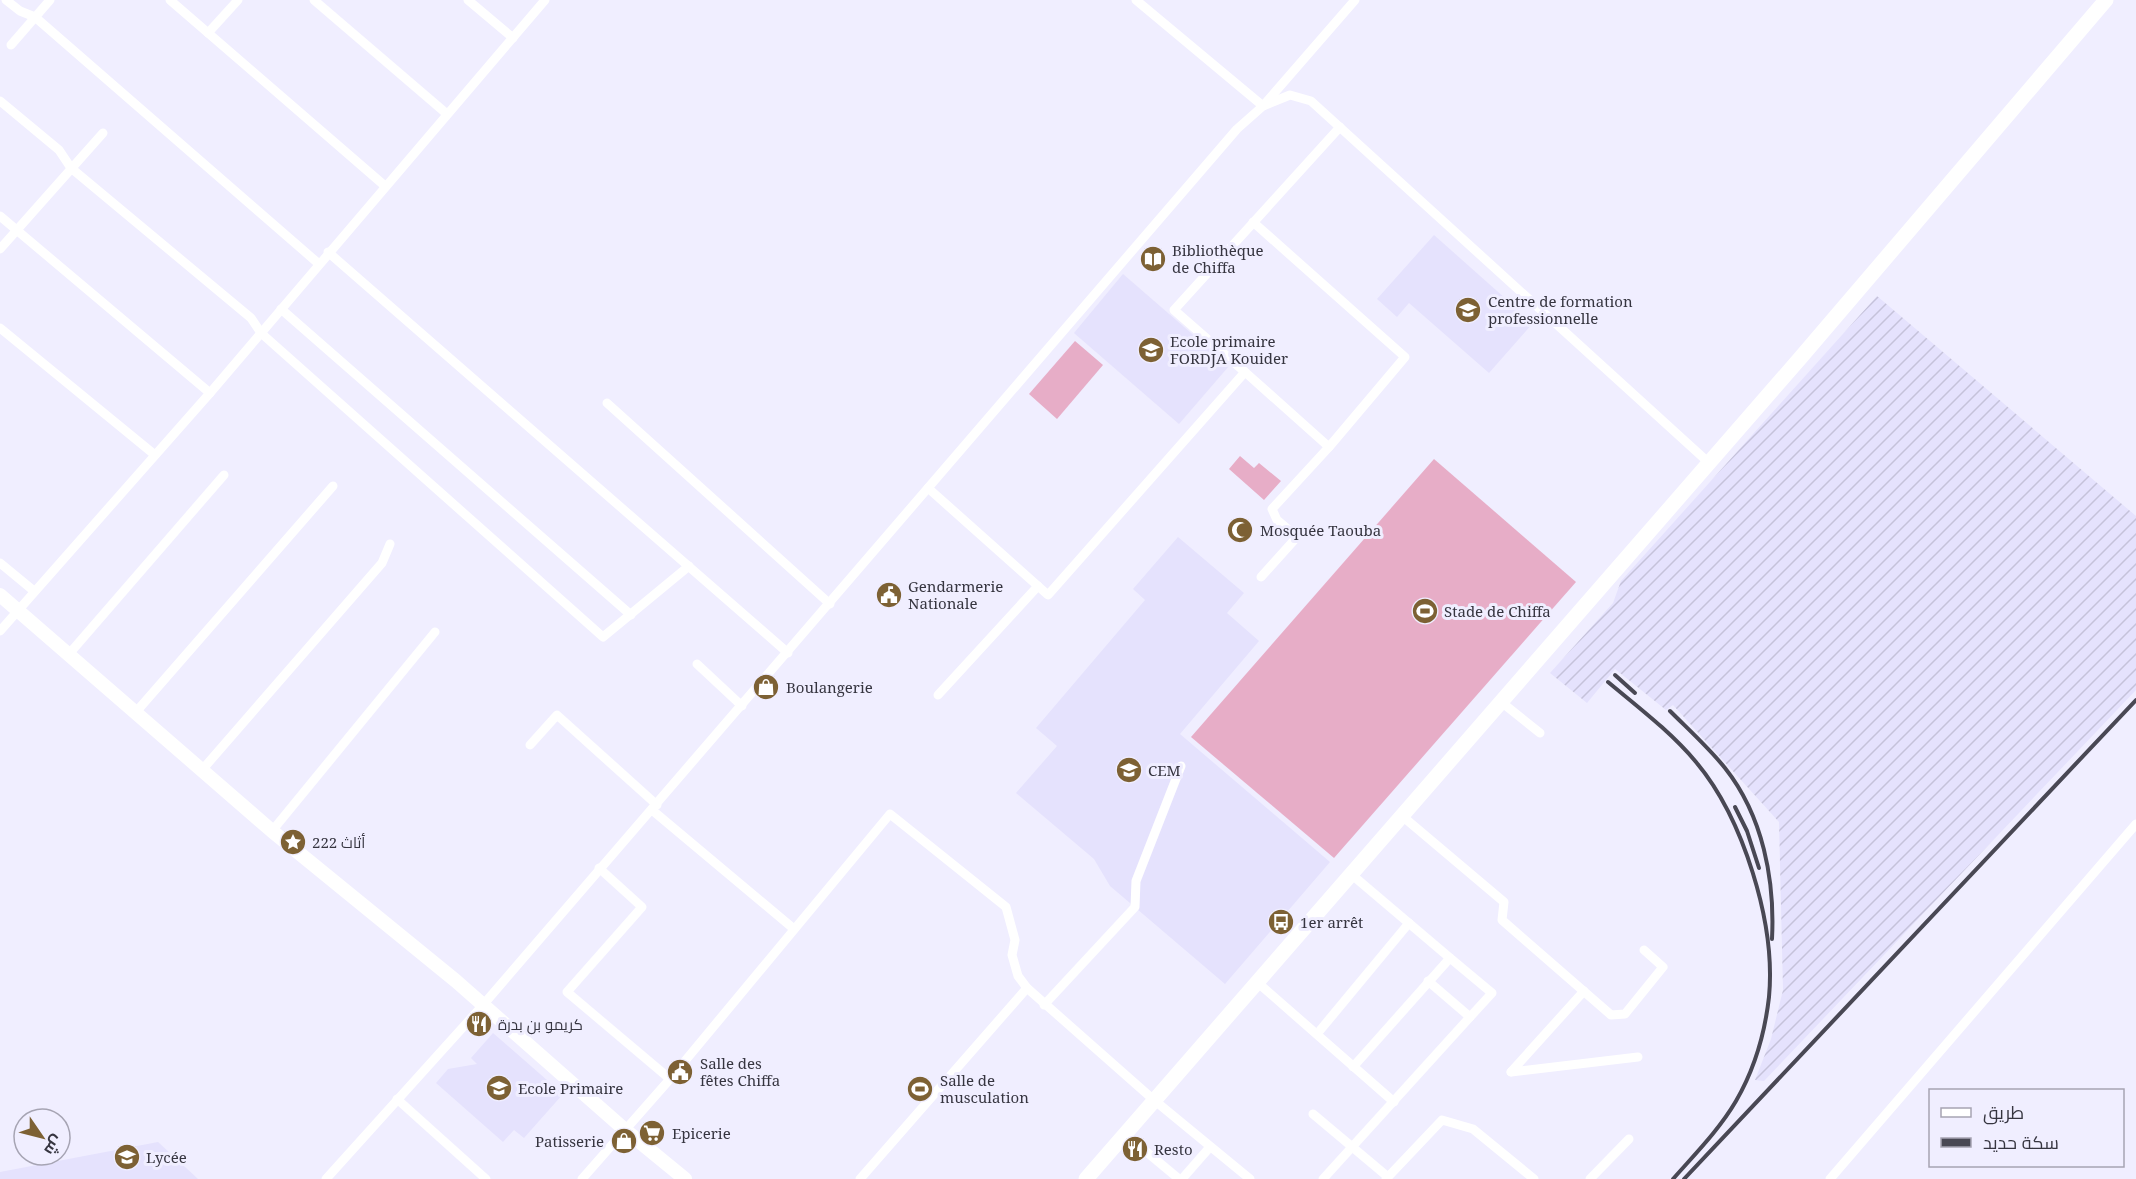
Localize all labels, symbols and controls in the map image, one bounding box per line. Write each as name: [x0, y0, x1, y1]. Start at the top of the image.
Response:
place label: Bibliothèque de Chiffa: [1172, 240, 1264, 277]
library icon: Bibliothèque de Chiffa: [1138, 244, 1168, 274]
place label: Centre de formation professionnelle: [1488, 291, 1633, 328]
school or university icon: Centre de formation professionnelle: [1453, 295, 1483, 325]
place label: Ecole primaire FORDJA Kouider: [1170, 331, 1288, 368]
school or university icon: Ecole primaire FORDJA Kouider: [1136, 335, 1166, 365]
mosque icon: Mosquée Taouba: [1225, 515, 1255, 545]
place label: Mosquée Taouba: [1260, 520, 1381, 540]
place label: Gendarmerie Nationale: [908, 576, 1003, 613]
public building icon: Gendarmerie Nationale: [874, 580, 904, 610]
sports icon: Stade de Chiffa: [1410, 596, 1440, 626]
place label: Stade de Chiffa: [1444, 601, 1551, 621]
shop icon: Boulangerie: [751, 672, 781, 702]
place label: Boulangerie: [786, 677, 873, 697]
school or university icon: CEM: [1114, 755, 1144, 785]
place label: CEM: [1148, 760, 1181, 780]
place icon: أثاث 222: [278, 827, 308, 857]
place label: أثاث 222: [312, 832, 365, 852]
bus stop icon: 1er arrêt: [1266, 907, 1296, 937]
place label: 1er arrêt: [1300, 912, 1363, 932]
restaurant icon: كريمو بن بدرة: [464, 1009, 494, 1039]
place label: كريمو بن بدرة: [498, 1014, 583, 1035]
place label: Salle des fêtes Chiffa: [700, 1053, 780, 1090]
public building icon: Salle des fêtes Chiffa: [665, 1057, 695, 1087]
place label: Salle de musculation: [940, 1070, 1029, 1107]
school or university icon: Ecole Primaire: [484, 1073, 514, 1103]
sports icon: Salle de musculation: [905, 1074, 935, 1104]
place label: Ecole Primaire: [518, 1078, 623, 1098]
legend: [1929, 1089, 2124, 1167]
text: طريق: [1983, 1100, 2024, 1125]
north arrow: [12, 1107, 72, 1167]
supermarket icon: Epicerie: [637, 1118, 667, 1148]
place label: Epicerie: [672, 1123, 731, 1143]
shop icon: Patisserie: [609, 1126, 639, 1156]
text: سكة حديد: [1983, 1130, 2059, 1154]
text: ش: [39, 1131, 69, 1160]
place label: Patisserie: [535, 1131, 604, 1151]
restaurant icon: Resto: [1120, 1134, 1150, 1164]
place label: Resto: [1154, 1139, 1193, 1159]
school or university icon: Lycée: [112, 1142, 142, 1172]
place label: Lycée: [146, 1147, 187, 1167]

